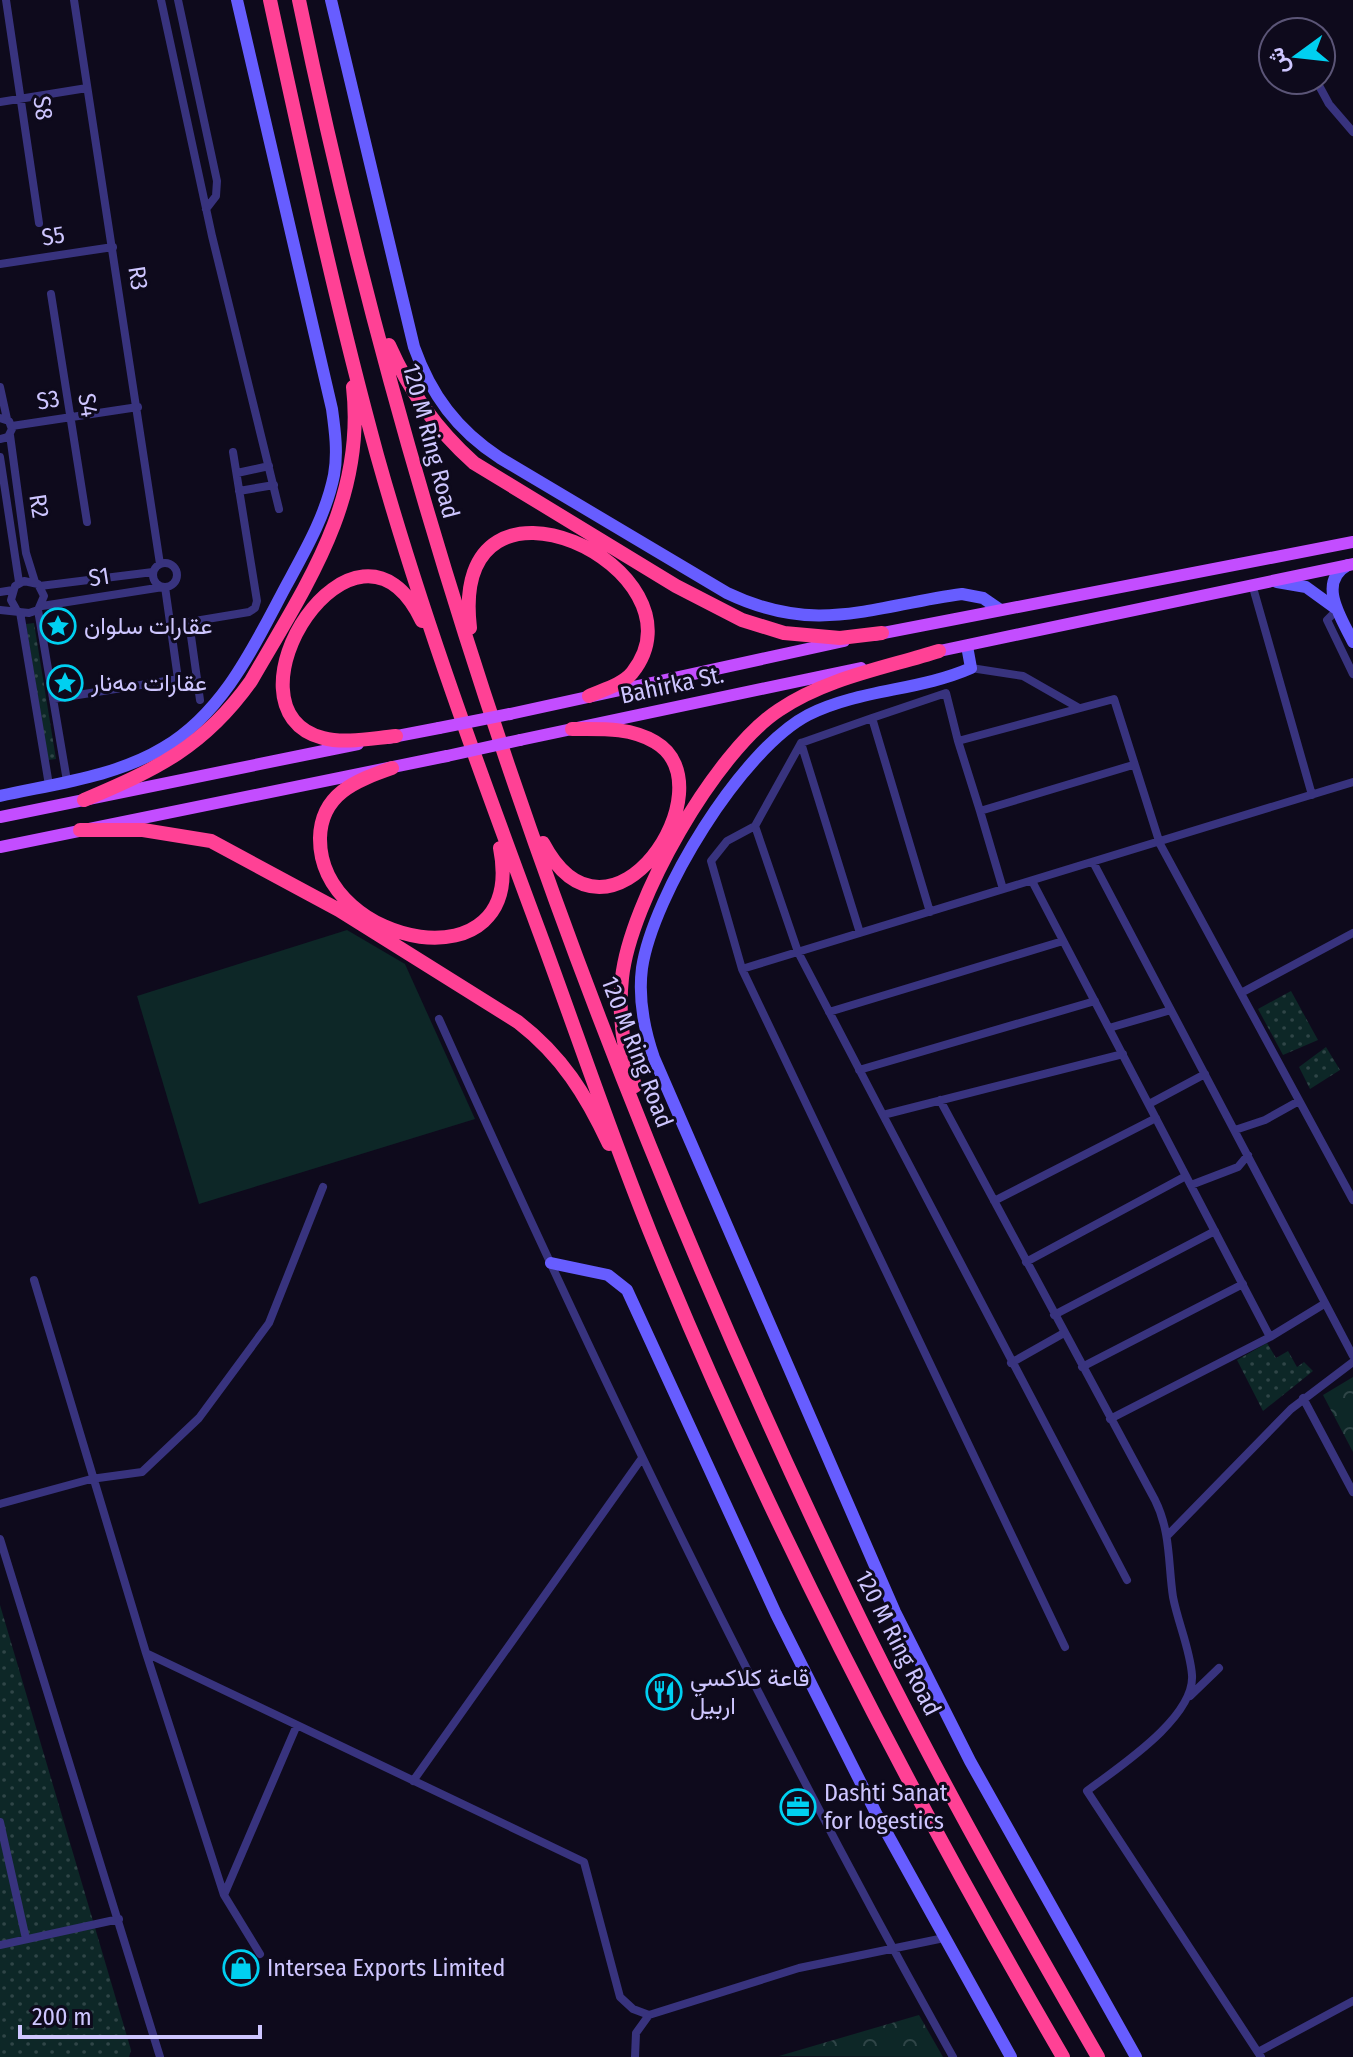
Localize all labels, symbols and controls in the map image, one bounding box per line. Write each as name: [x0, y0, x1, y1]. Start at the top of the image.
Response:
north arrow: [1257, 16, 1337, 96]
text: ش: [1262, 45, 1295, 77]
street label: S8: [27, 94, 59, 122]
street label: S5: [39, 220, 67, 252]
street label: R3: [122, 264, 154, 292]
street label: 120 M Ring Road: [397, 360, 465, 522]
street label: S3: [34, 384, 62, 416]
street label: S4: [72, 391, 104, 419]
street label: R2: [23, 492, 55, 520]
street label: S1: [87, 562, 111, 592]
place icon: عقارات سلوان: [39, 607, 77, 645]
place label: عقارات سلوان: [84, 612, 213, 641]
street label: Bahirka St.: [618, 660, 726, 710]
place icon: عقارات مەنار: [46, 664, 84, 702]
place label: عقارات مەنار: [90, 669, 207, 698]
street label: 120 M Ring Road: [595, 973, 679, 1131]
street label: 120 M Ring Road: [849, 1566, 947, 1720]
place label: قاعة كلاكسي اربيل: [690, 1664, 809, 1721]
restaurant icon: قاعة كلاكسي اربيل: [645, 1673, 683, 1711]
place label: Dashti Sanat for logestics: [824, 1779, 948, 1835]
office icon: Dashti Sanat for logestics: [779, 1788, 817, 1826]
shop icon: Intersea Exports Limited: [222, 1949, 260, 1987]
place label: Intersea Exports Limited: [267, 1954, 505, 1982]
scale bar: [20, 1989, 260, 2039]
text: 200 m: [32, 2003, 92, 2031]

